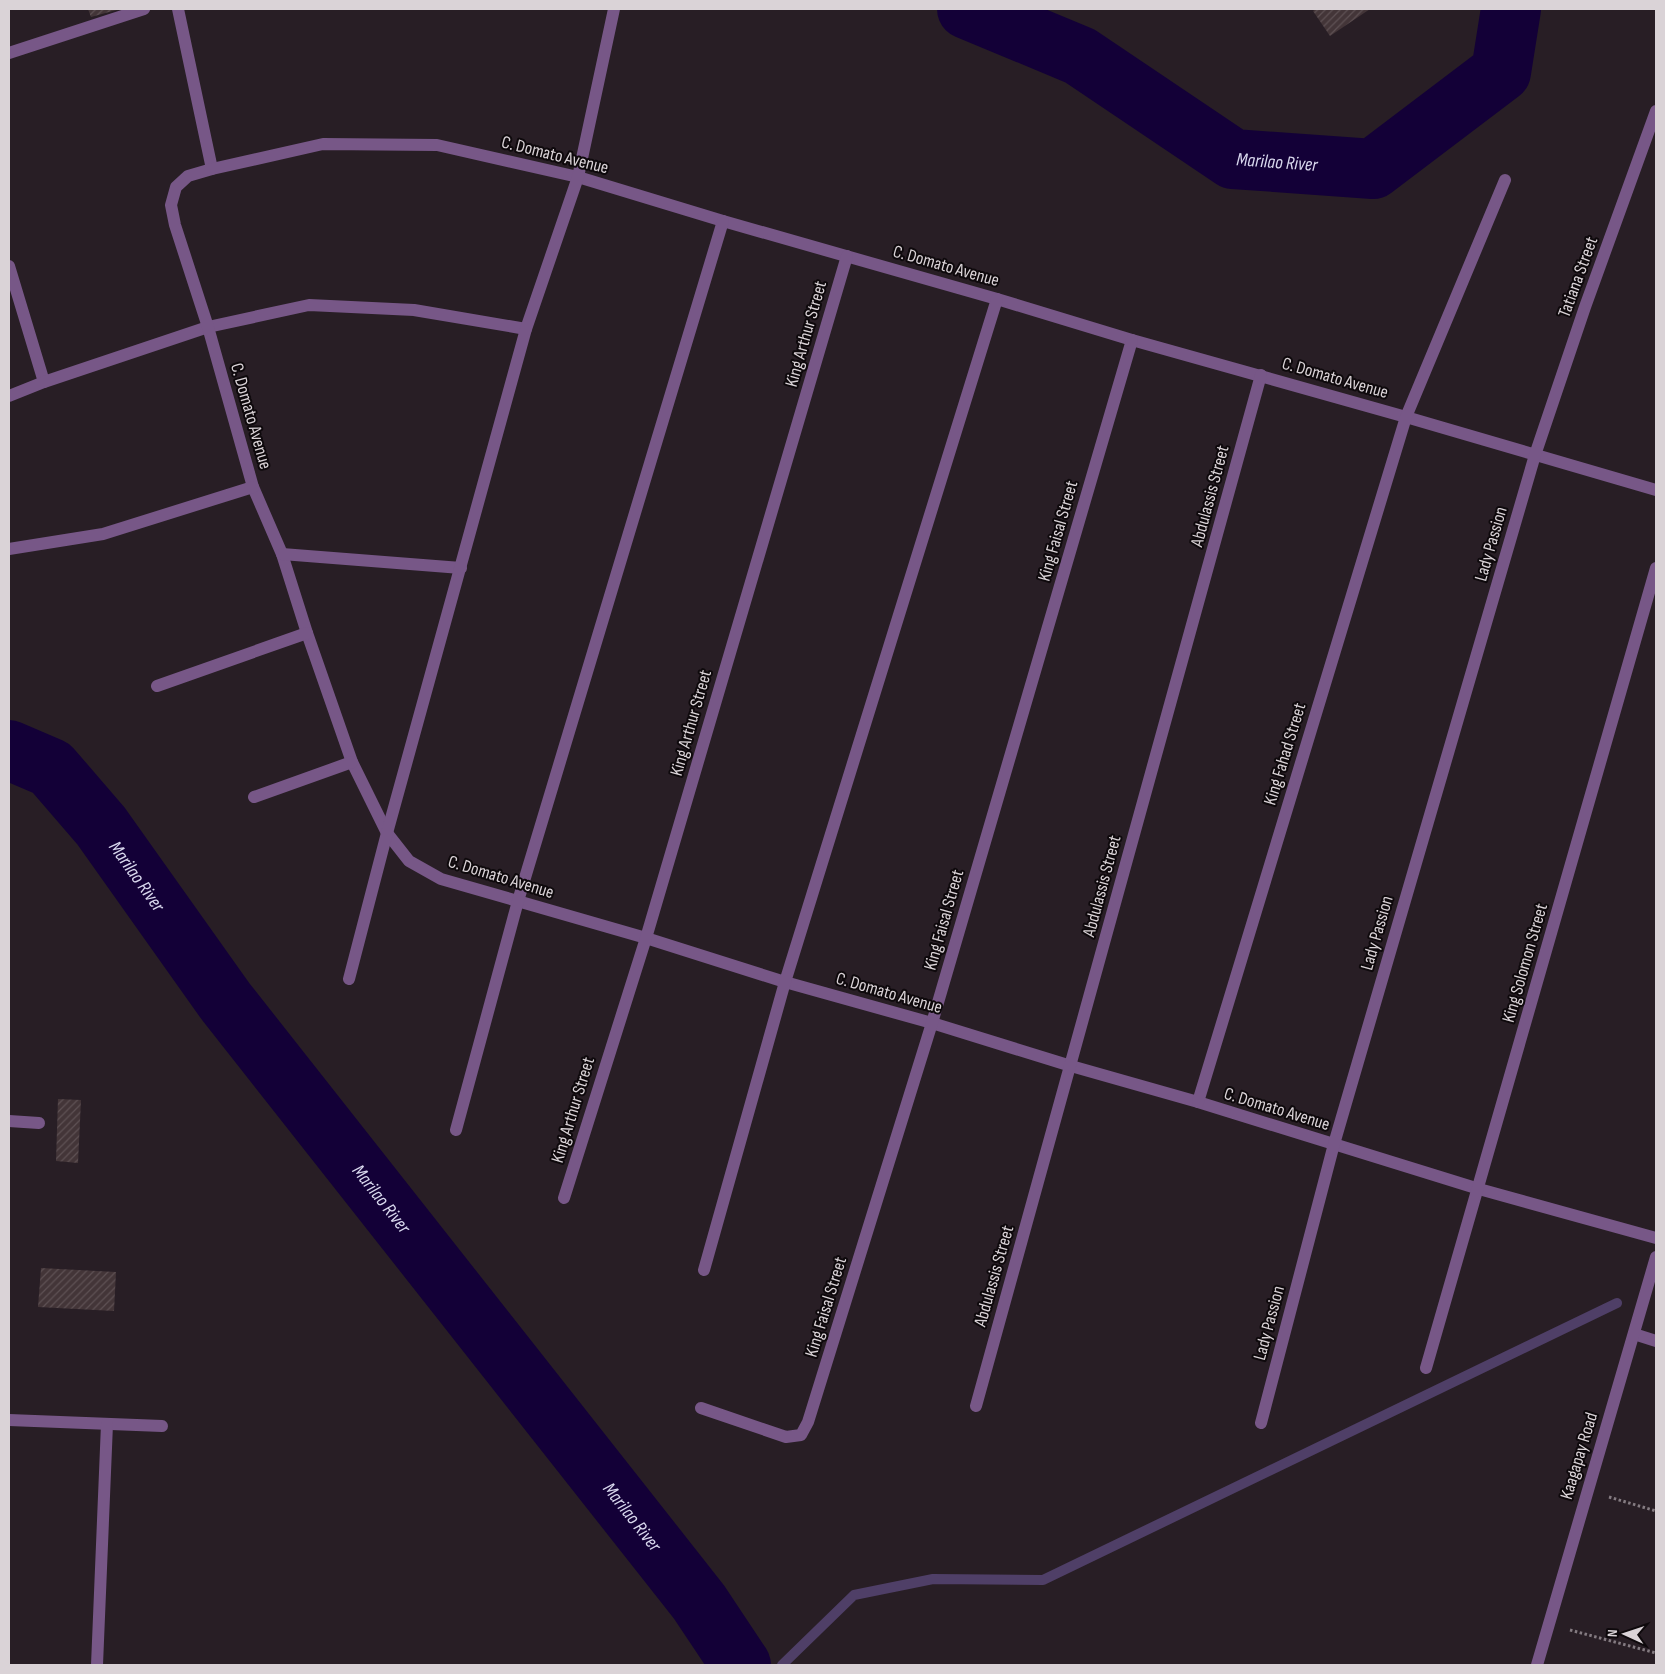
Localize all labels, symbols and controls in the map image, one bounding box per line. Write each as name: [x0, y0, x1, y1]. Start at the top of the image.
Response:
street label: C. Domato Avenue: [499, 132, 611, 178]
water label: Marilao River: [1236, 148, 1319, 177]
street label: Tatiana Street: [1554, 233, 1602, 320]
street label: C. Domato Avenue: [891, 241, 1001, 291]
street label: King Arthur Street: [781, 278, 831, 390]
street label: C. Domato Avenue: [1280, 353, 1390, 403]
street label: C. Domato Avenue: [226, 361, 276, 471]
street label: Abdulassis Street: [1186, 443, 1234, 550]
street label: King Faisal Street: [1034, 478, 1083, 584]
street label: Lady Passion: [1470, 504, 1512, 584]
street label: King Arthur Street: [666, 667, 716, 779]
street label: King Fahad Street: [1260, 700, 1311, 808]
street label: Abdulassis Street: [1078, 833, 1126, 940]
water label: Marilao River: [104, 837, 170, 917]
street label: C. Domato Avenue: [446, 851, 556, 903]
street label: King Faisal Street: [920, 867, 969, 973]
street label: Lady Passion: [1356, 893, 1398, 973]
street label: King Solomon Street: [1498, 901, 1552, 1025]
street label: C. Domato Avenue: [834, 968, 944, 1018]
street label: King Arthur Street: [547, 1054, 599, 1165]
street label: C. Domato Avenue: [1222, 1083, 1332, 1135]
water label: Marilao River: [347, 1160, 416, 1239]
street label: Abdulassis Street: [969, 1223, 1019, 1330]
street label: King Faisal Street: [801, 1254, 851, 1360]
street label: Lady Passion: [1249, 1283, 1289, 1363]
street label: Kaagapay Road: [1556, 1410, 1602, 1502]
water label: Marilao River: [598, 1478, 667, 1557]
north arrow: [1600, 1609, 1650, 1659]
text: N: [1604, 1629, 1621, 1638]

